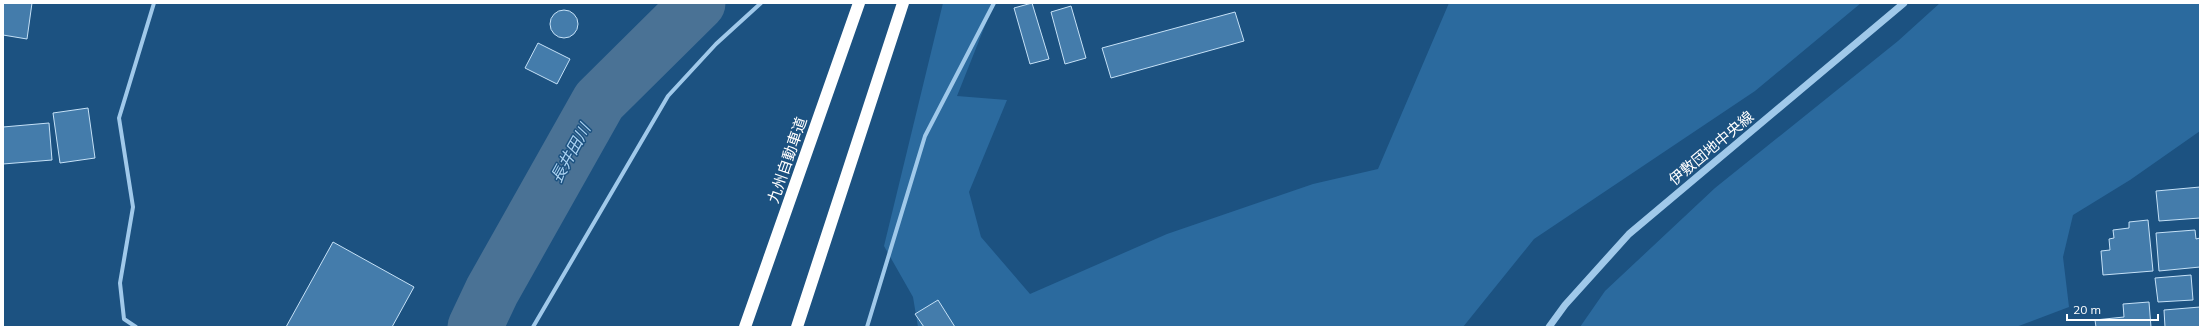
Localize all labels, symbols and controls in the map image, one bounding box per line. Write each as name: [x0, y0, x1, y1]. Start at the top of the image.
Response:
street label: 伊敷団地中央線: [1665, 107, 1757, 189]
street label: 九州自動車道: [763, 114, 811, 206]
water label: 長井田川: [546, 118, 595, 186]
scale bar: [2067, 296, 2158, 322]
text: 20 m: [2073, 302, 2101, 317]

